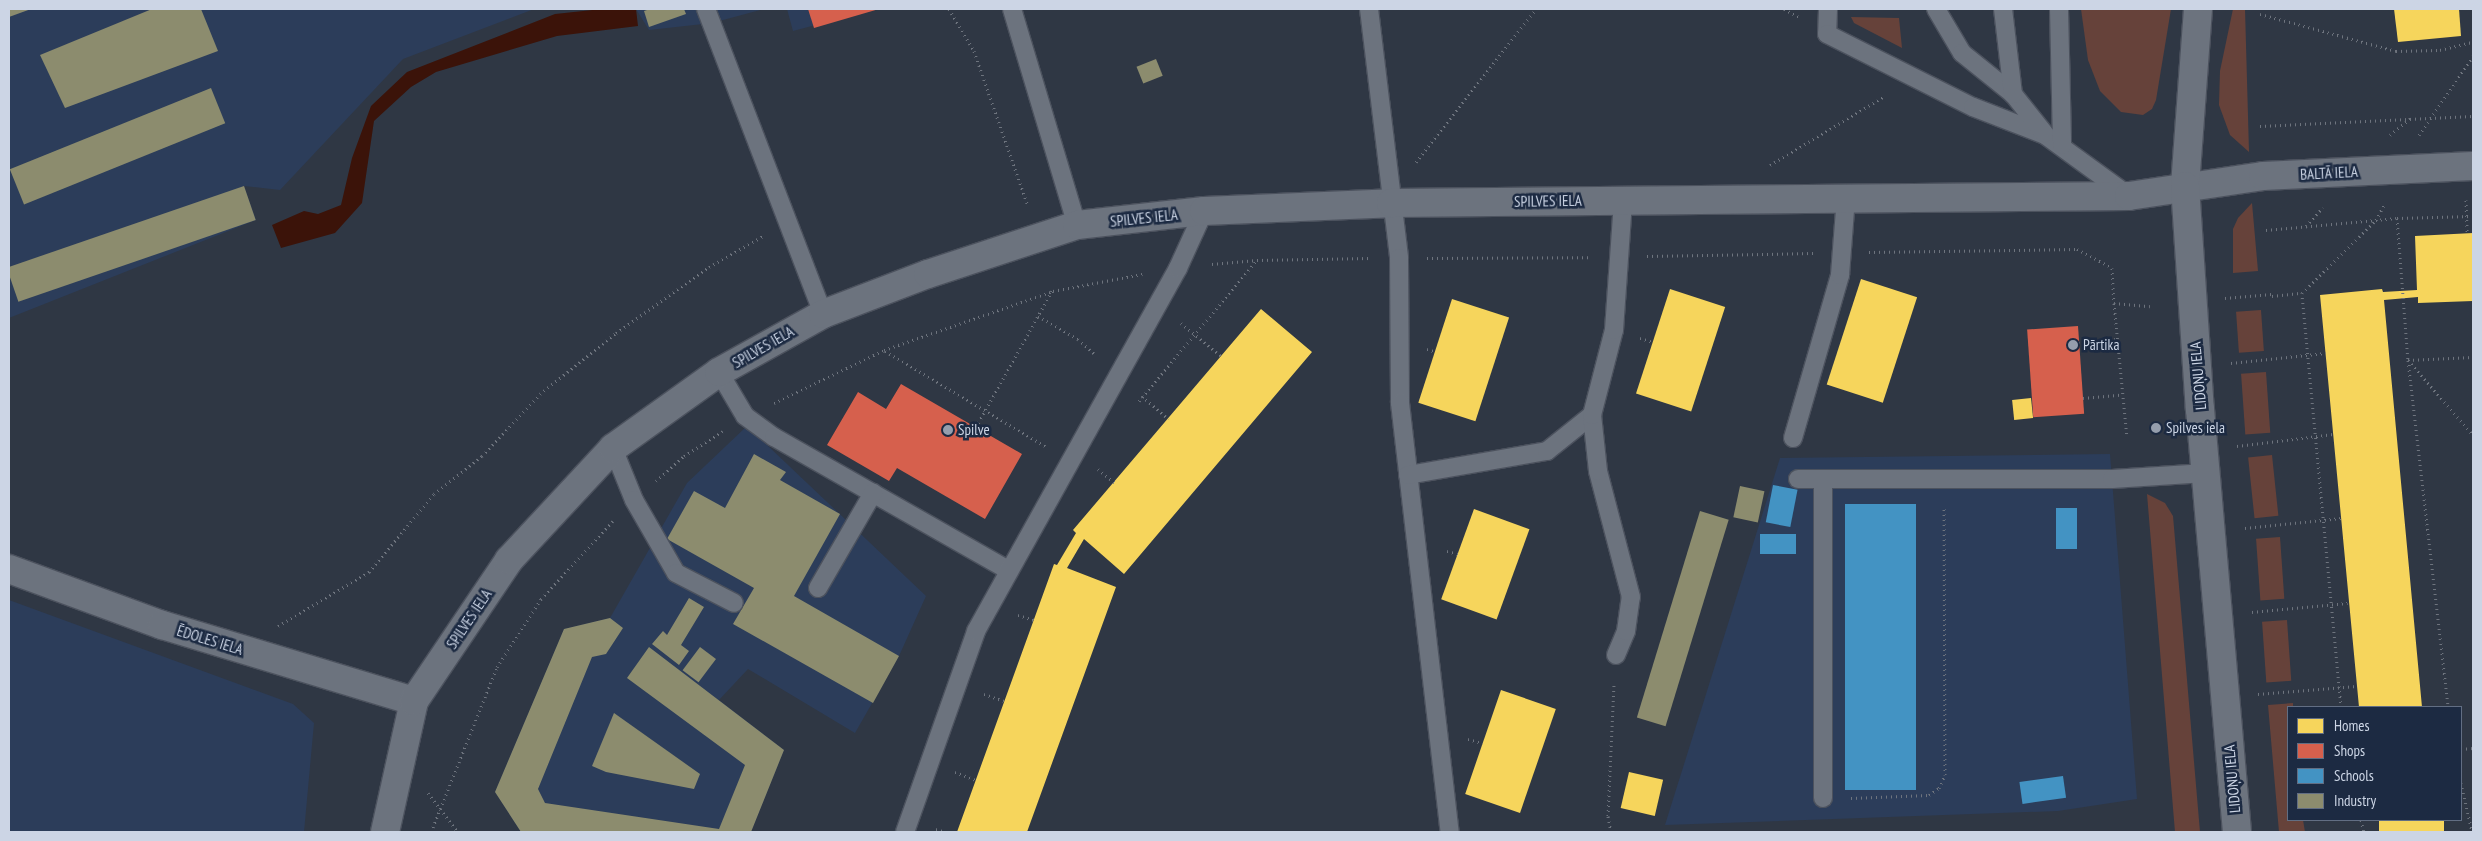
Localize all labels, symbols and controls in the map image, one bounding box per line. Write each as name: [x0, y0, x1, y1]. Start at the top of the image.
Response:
street label: BALTĀ IELA: [2299, 162, 2359, 184]
street label: SPILVES IELA: [1514, 191, 1582, 211]
street label: SPILVES IELA: [1109, 205, 1179, 231]
street label: SPILVES IELA: [729, 322, 797, 372]
place label: Pārtika: [2083, 336, 2119, 354]
marker: Pārtika: [2067, 339, 2079, 351]
street label: LIDOŅU IELA: [2186, 341, 2210, 411]
place label: Spilves iela: [2166, 419, 2225, 437]
place label: Spilve: [958, 421, 990, 439]
marker: Spilves iela: [2150, 422, 2162, 434]
marker: Spilve: [942, 424, 954, 436]
street label: SPILVES IELA: [443, 586, 495, 652]
street label: ĒDOLES IELA: [175, 621, 245, 659]
legend: [2287, 706, 2462, 821]
text: Homes: [2334, 716, 2370, 735]
text: Shops: [2334, 741, 2365, 760]
street label: LIDOŅU IELA: [2220, 744, 2244, 814]
text: Schools: [2334, 766, 2374, 785]
text: Industry: [2334, 791, 2376, 810]

